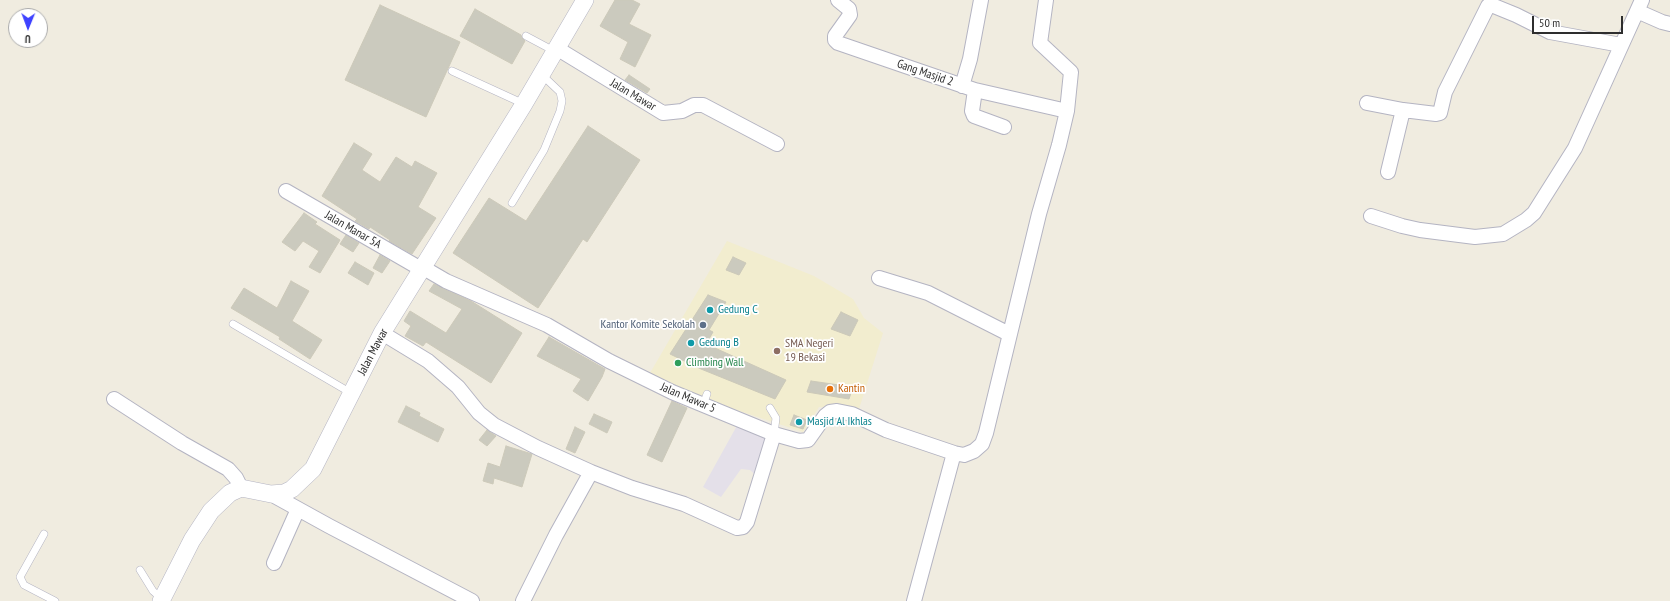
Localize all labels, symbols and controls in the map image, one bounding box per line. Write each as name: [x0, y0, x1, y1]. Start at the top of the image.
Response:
north arrow: [8, 8, 48, 48]
scale bar: [1534, 8, 1625, 34]
text: 50 m: [1539, 15, 1560, 30]
text: U: [25, 32, 31, 46]
street label: Gang Masjid 2: [895, 57, 955, 89]
street label: Jalan Mawar: [608, 76, 658, 114]
street label: Jalan Manar 5A: [322, 208, 384, 252]
place label: Gedung C: [718, 303, 758, 317]
marker: Gedung C: [705, 305, 715, 315]
place label: Kantor Komite Sekolah: [601, 318, 695, 332]
marker: Kantor Komite Sekolah: [698, 320, 708, 330]
street label: Jalan Mawar: [355, 326, 391, 378]
place label: Gedung B: [699, 336, 739, 350]
place label: SMA Negeri 19 Bekasi: [785, 337, 833, 365]
marker: Gedung B: [686, 338, 696, 348]
marker: SMA Negeri 19 Bekasi: [772, 346, 782, 356]
place label: Climbing Wall: [686, 356, 744, 370]
marker: Climbing Wall: [673, 358, 683, 368]
street label: Jalan Mawar 5: [658, 380, 718, 416]
place label: Kantin: [838, 382, 865, 396]
marker: Kantin: [825, 384, 835, 394]
place label: Masjid Al Ikhlas: [807, 415, 872, 429]
marker: Masjid Al Ikhlas: [794, 417, 804, 427]

